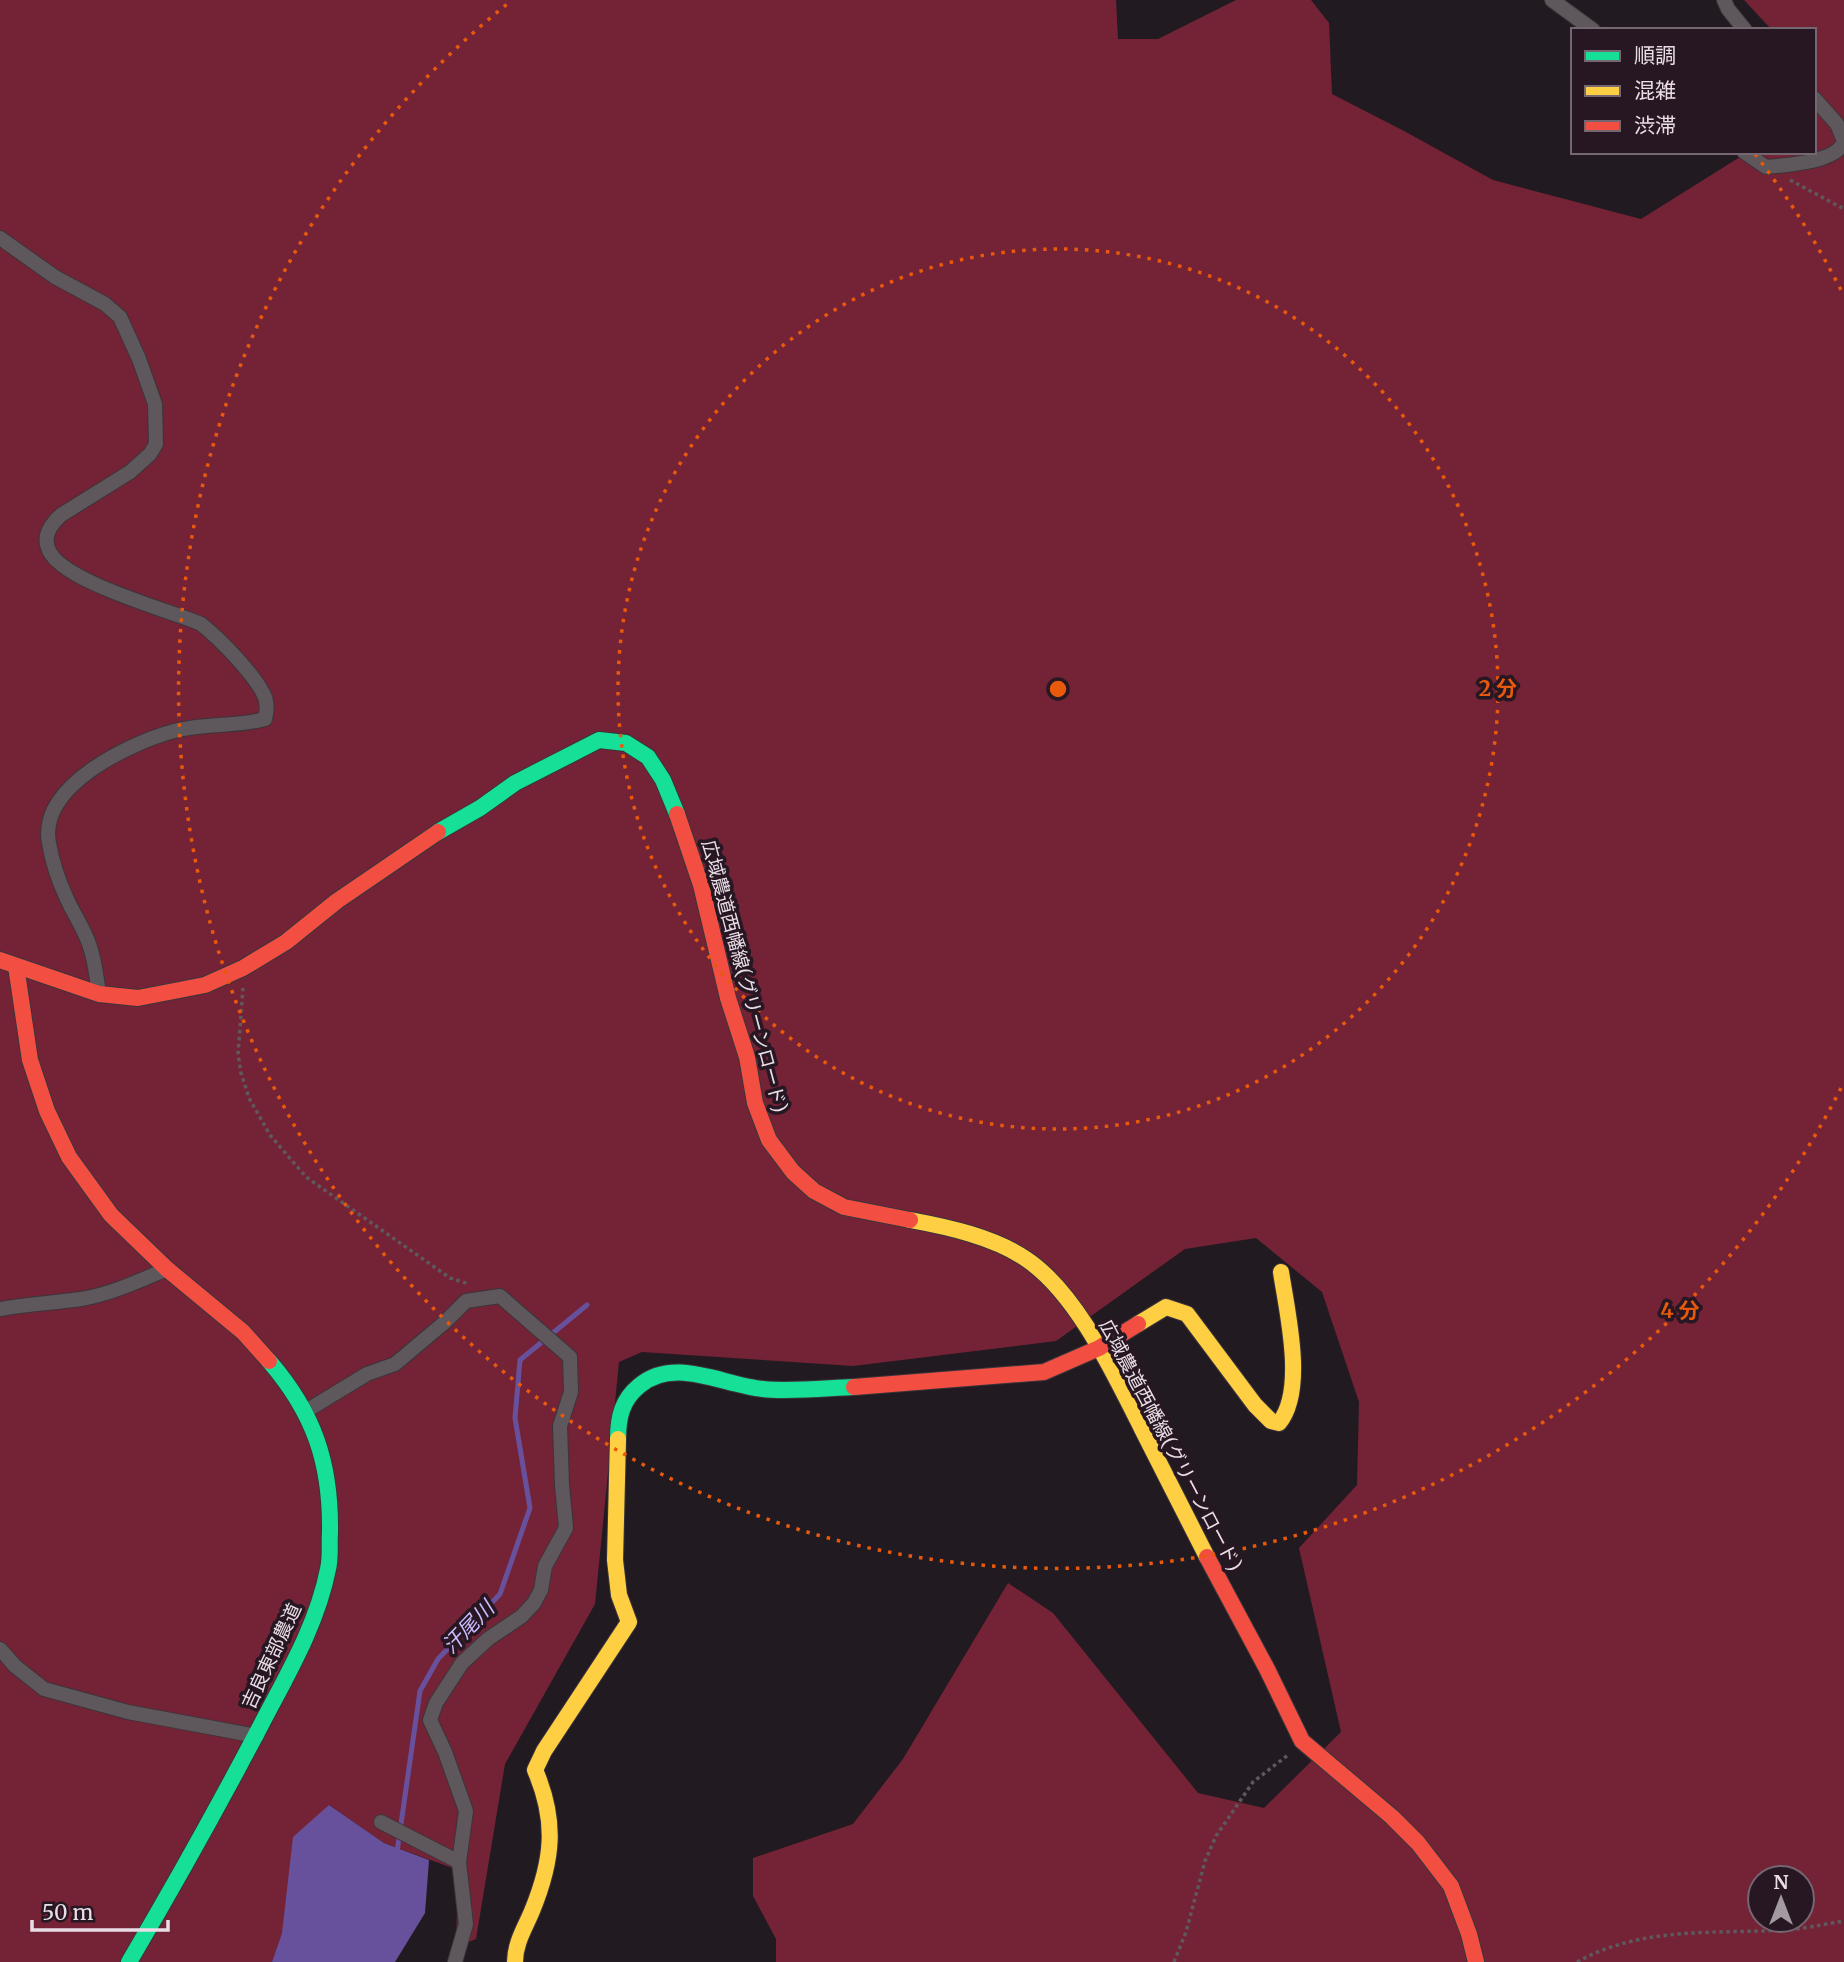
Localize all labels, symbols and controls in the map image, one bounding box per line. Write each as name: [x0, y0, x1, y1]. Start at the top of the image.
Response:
legend: [1571, 28, 1816, 154]
text: 順調: [1634, 42, 1676, 69]
text: 混雑: [1634, 77, 1676, 104]
text: 渋滞: [1634, 112, 1676, 139]
text: 2 分: [1479, 675, 1517, 702]
centre of rings: [1046, 677, 1070, 701]
street label: 広域農道西幡線(グリーンロード): [697, 837, 793, 1115]
text: 4 分: [1660, 1297, 1700, 1324]
street label: 広域農道西幡線(グリーンロード): [1094, 1315, 1248, 1575]
water label: 汗尾川: [436, 1594, 501, 1659]
street label: 吉良東部農道: [236, 1599, 306, 1713]
north arrow: [1746, 1864, 1816, 1934]
text: N: [1773, 1870, 1789, 1894]
scale bar: [32, 1888, 168, 1932]
text: 50 m: [42, 1899, 93, 1926]

